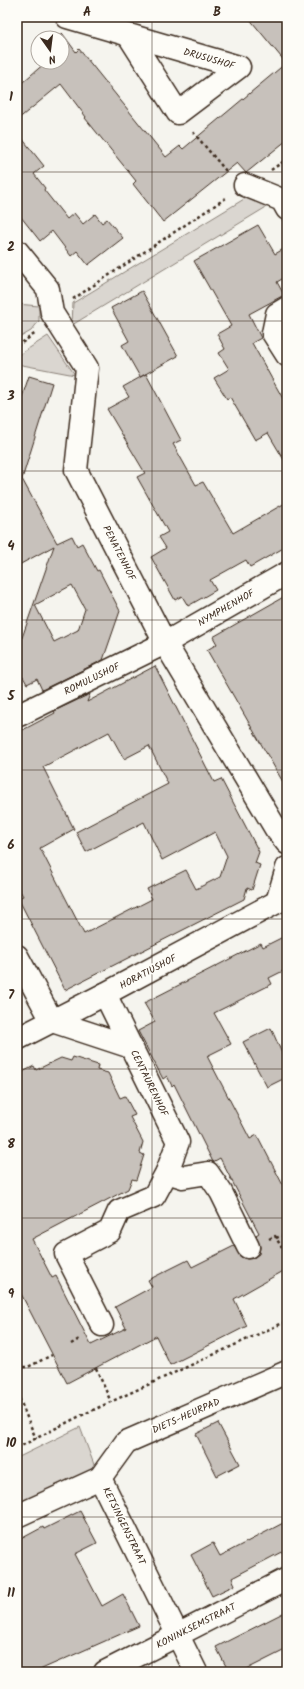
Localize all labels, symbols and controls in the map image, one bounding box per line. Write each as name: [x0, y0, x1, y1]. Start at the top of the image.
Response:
text: A: [83, 2, 91, 23]
text: B: [213, 2, 221, 23]
north arrow: [30, 30, 70, 70]
street label: DRUSUSHOF: [181, 44, 237, 74]
text: N: [47, 49, 58, 68]
text: 1: [9, 87, 13, 108]
text: 2: [7, 237, 15, 258]
text: 3: [6, 386, 15, 407]
street label: PENATENHOF: [98, 523, 140, 584]
text: 4: [7, 536, 15, 557]
street label: NYMPHENHOF: [195, 585, 258, 631]
street label: ROMULUSHOF: [61, 658, 123, 699]
text: 5: [7, 686, 16, 707]
text: 6: [7, 835, 15, 856]
street label: HORATIUSHOF: [117, 950, 180, 994]
text: 7: [8, 985, 15, 1006]
street label: CENTAURENHOF: [126, 1047, 172, 1120]
text: 8: [7, 1134, 15, 1155]
text: 9: [8, 1284, 15, 1305]
street label: DIETS-HEURPAD: [149, 1394, 223, 1438]
text: 10: [6, 1433, 17, 1454]
street label: KETSINGENSTRAAT: [98, 1484, 151, 1569]
text: 11: [7, 1583, 15, 1604]
street label: KONINKSEMSTRAAT: [153, 1598, 240, 1653]

